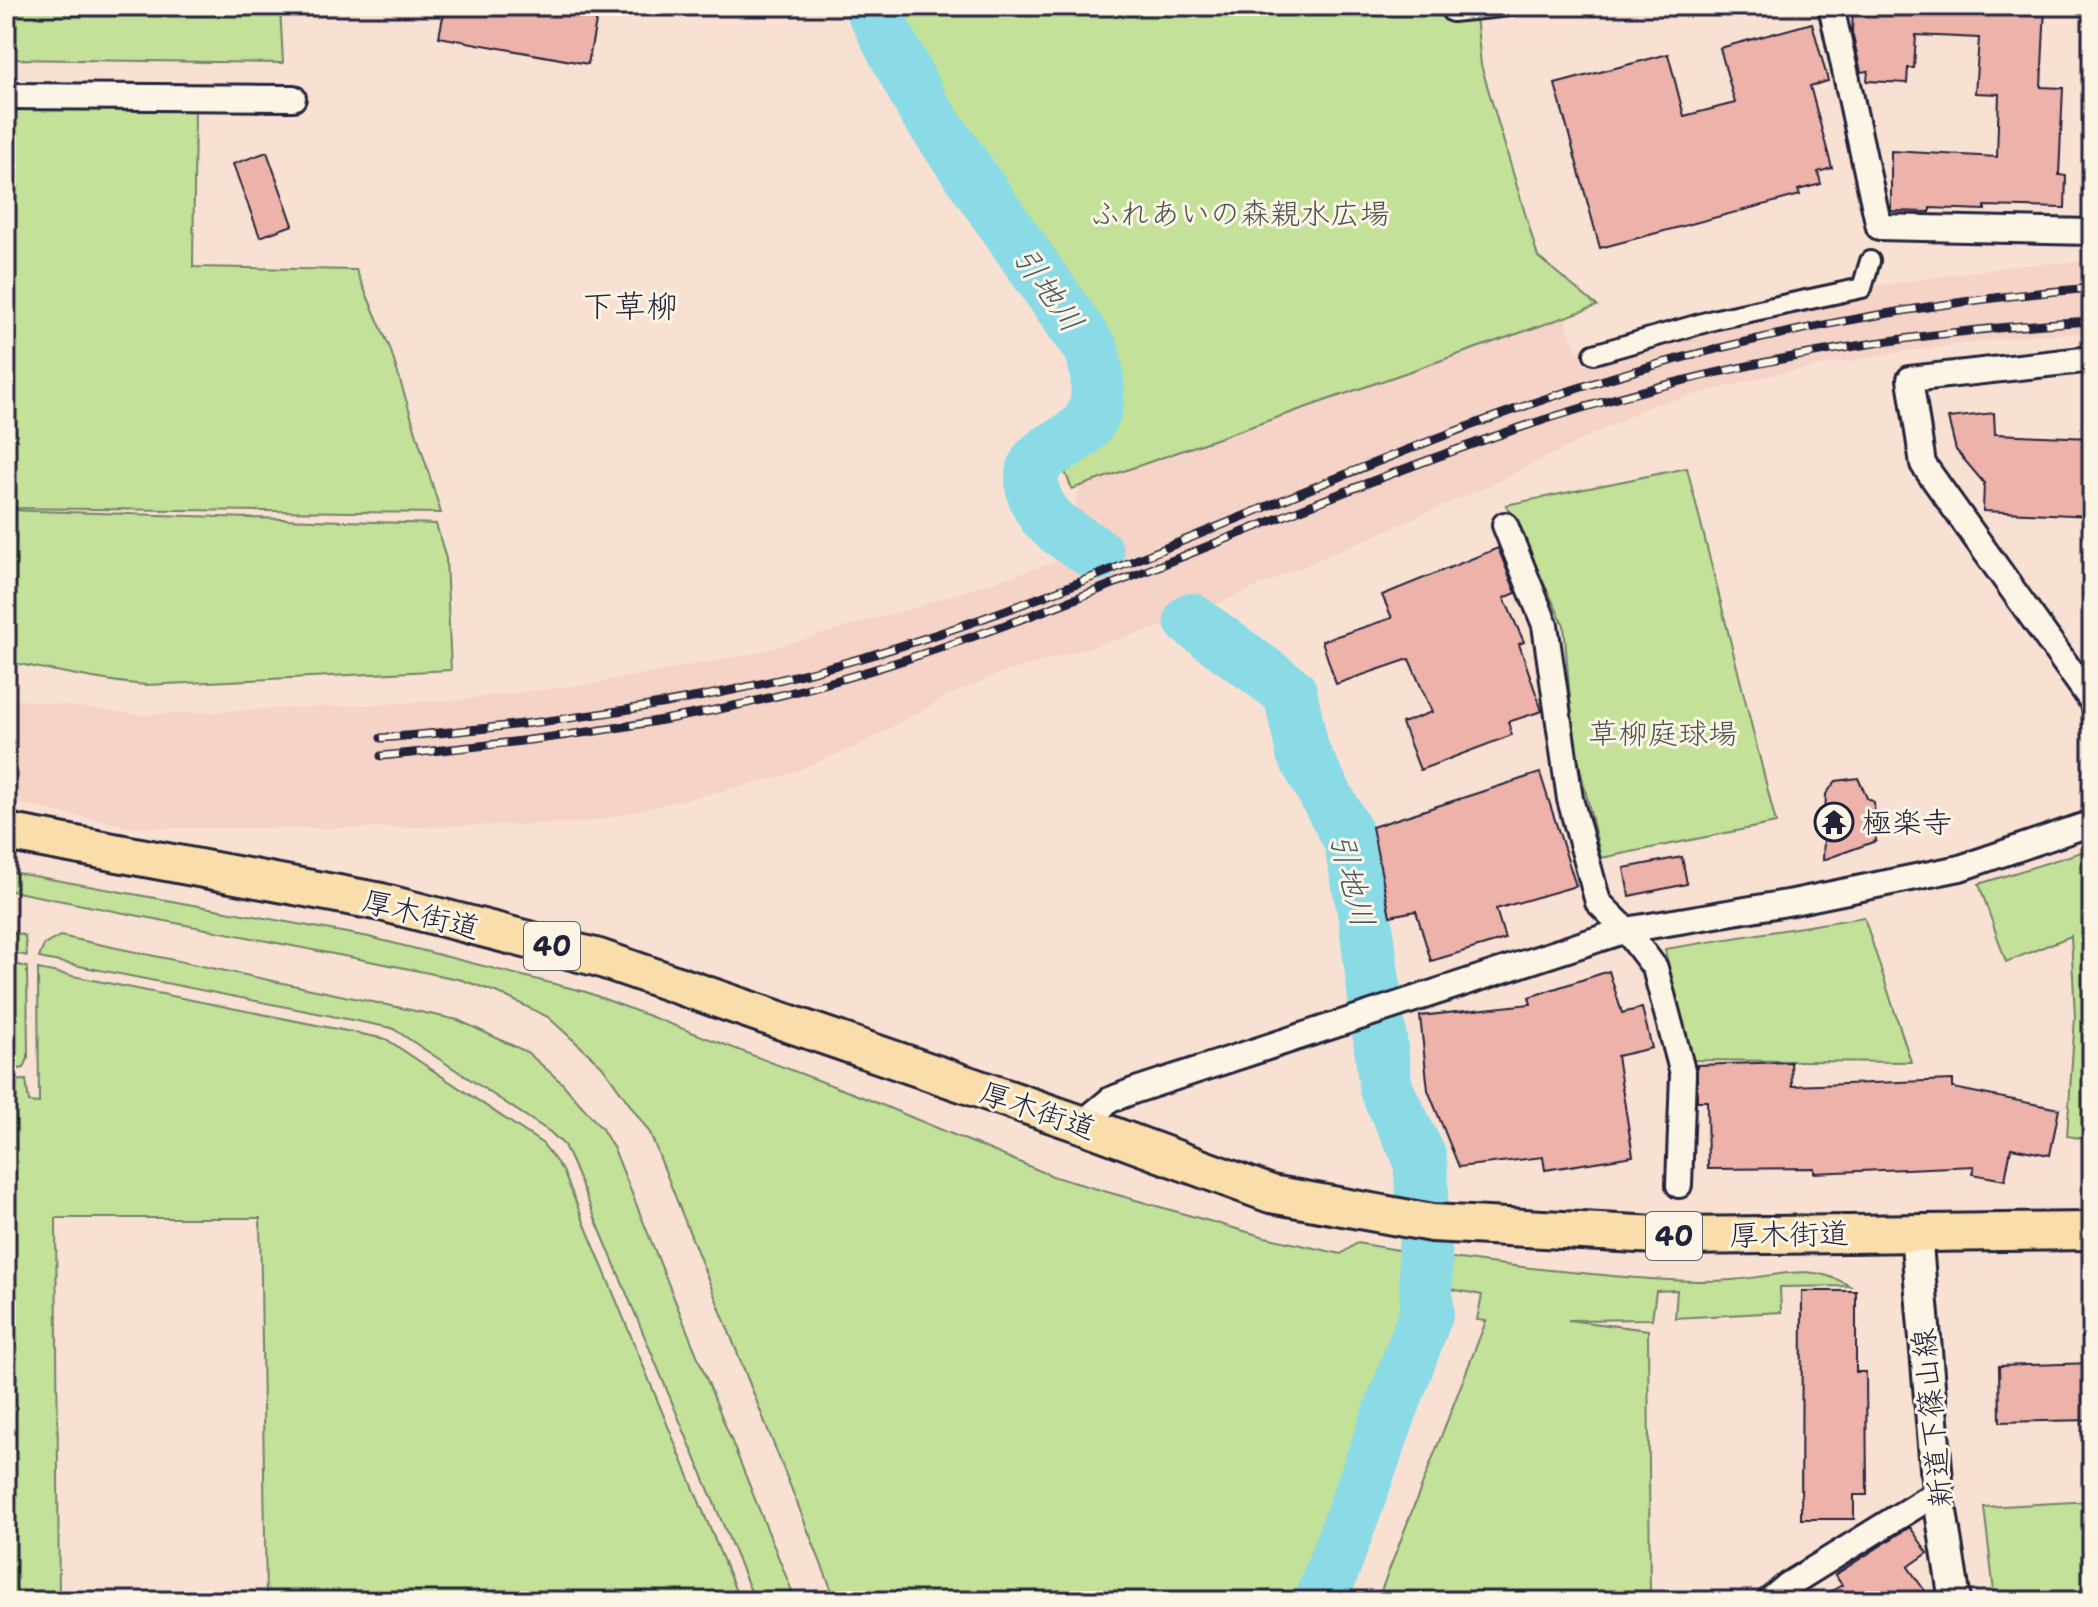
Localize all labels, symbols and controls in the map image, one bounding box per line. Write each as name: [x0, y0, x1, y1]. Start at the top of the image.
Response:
park label: ふれあいの森親水広場: [1090, 193, 1390, 234]
water label: 引地川: [1004, 237, 1094, 341]
district label: 下草柳: [582, 284, 678, 327]
park label: 草柳庭球場: [1588, 713, 1738, 754]
temple icon: 極楽寺: [1813, 801, 1855, 843]
place label: 極楽寺: [1862, 802, 1952, 843]
water label: 引地川: [1321, 828, 1385, 932]
street label: 厚木街道: [358, 880, 484, 948]
road number: 40: [524, 922, 580, 970]
street label: 厚木街道: [975, 1071, 1101, 1149]
road number: 40: [1646, 1212, 1702, 1260]
street label: 厚木街道: [1729, 1212, 1849, 1256]
street label: 新道下篠山線: [1902, 1326, 1962, 1510]

